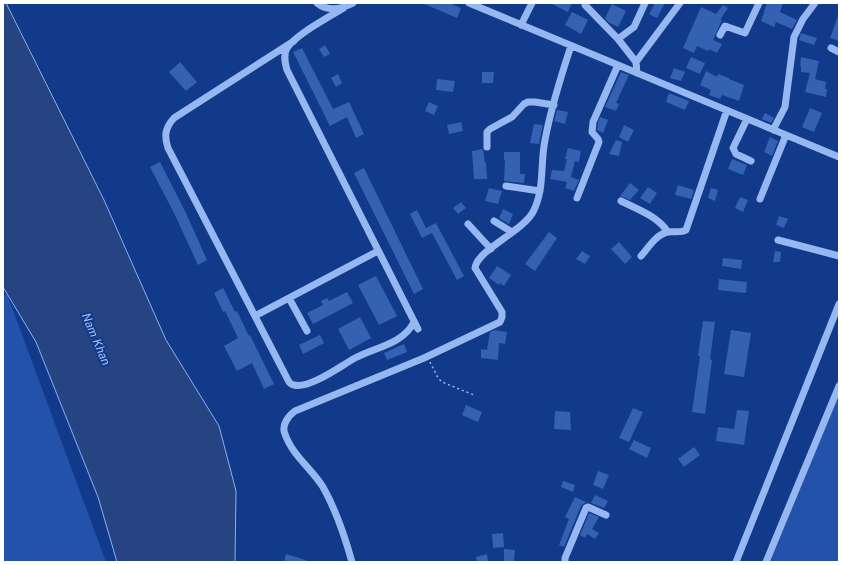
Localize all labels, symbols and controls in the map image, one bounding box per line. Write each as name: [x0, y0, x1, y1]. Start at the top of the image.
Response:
water label: Nam Khan: [79, 311, 113, 368]

